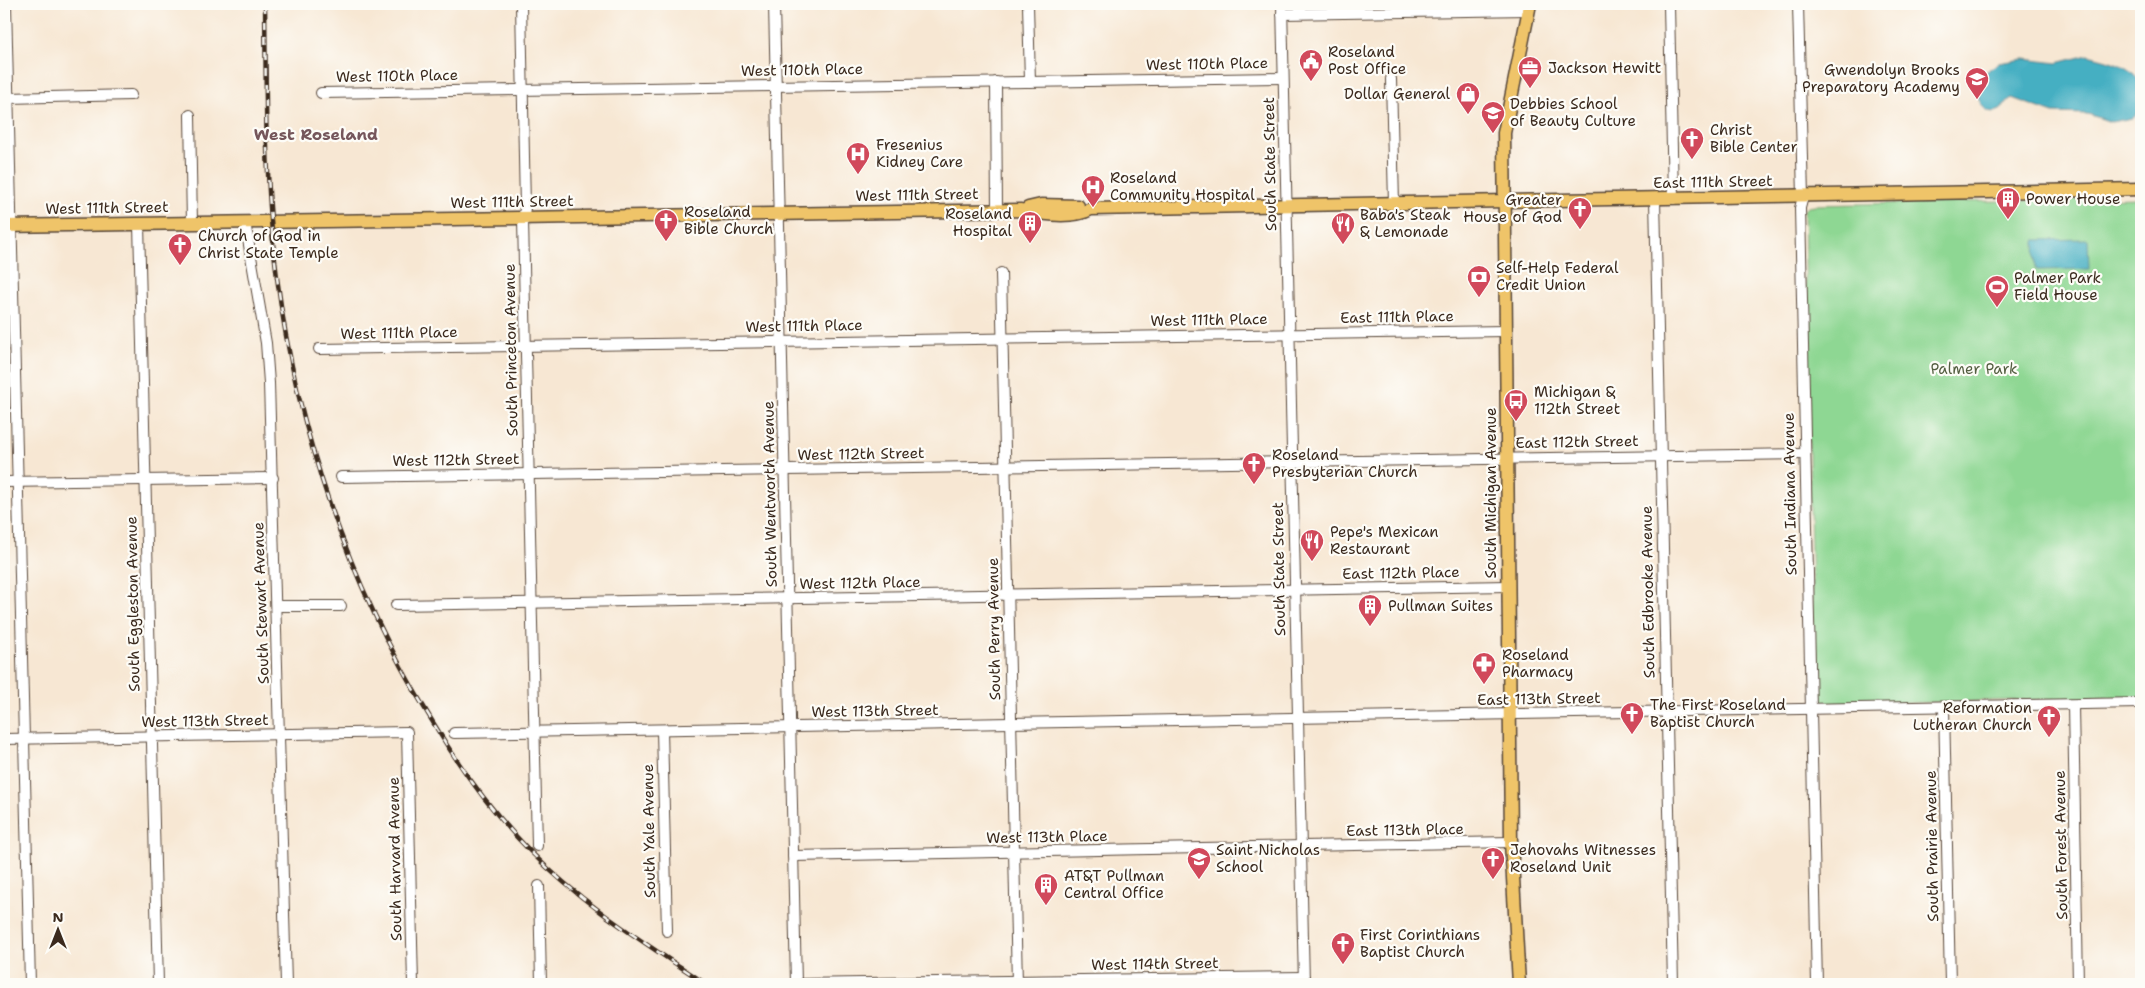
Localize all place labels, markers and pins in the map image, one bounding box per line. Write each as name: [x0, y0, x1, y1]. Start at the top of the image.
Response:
place label: Roseland Post Office: [1328, 42, 1406, 79]
public building icon: Roseland Post Office: [1298, 48, 1324, 82]
office icon: Jackson Hewitt: [1517, 55, 1543, 89]
place label: Jackson Hewitt: [1548, 58, 1661, 78]
place label: Gwendolyn Brooks Preparatory Academy: [1802, 60, 1960, 97]
school or university icon: Gwendolyn Brooks Preparatory Academy: [1964, 66, 1990, 100]
shop icon: Dollar General: [1455, 81, 1481, 115]
place label: Dollar General: [1344, 84, 1450, 104]
place label: Debbies School of Beauty Culture: [1510, 94, 1636, 131]
school or university icon: Debbies School of Beauty Culture: [1480, 100, 1506, 134]
place label: Christ Bible Center: [1710, 120, 1798, 157]
church icon: Christ Bible Center: [1679, 126, 1705, 160]
place label: Fresenius Kidney Care: [876, 135, 963, 172]
hospital icon: Fresenius Kidney Care: [845, 141, 871, 175]
place label: Roseland Community Hospital: [1110, 168, 1255, 205]
hospital icon: Roseland Community Hospital: [1080, 174, 1106, 208]
building icon: Power House: [1995, 186, 2021, 220]
place label: Power House: [2026, 189, 2121, 209]
place label: Greater House of God: [1463, 190, 1562, 227]
church icon: Greater House of God: [1567, 196, 1593, 230]
place label: Roseland Bible Church: [684, 202, 773, 239]
place label: Roseland Hospital: [945, 204, 1012, 241]
place label: Baba's Steak & Lemonade: [1360, 205, 1451, 242]
church icon: Roseland Bible Church: [653, 208, 679, 242]
building icon: Roseland Hospital: [1017, 210, 1043, 244]
restaurant icon: Baba's Steak & Lemonade: [1330, 211, 1356, 245]
place label: Church of God in Christ State Temple: [198, 226, 339, 263]
church icon: Church of God in Christ State Temple: [167, 232, 193, 266]
place label: Self-Help Federal Credit Union: [1496, 258, 1619, 295]
bank icon: Self-Help Federal Credit Union: [1466, 264, 1492, 298]
place label: Palmer Park Field House: [2014, 268, 2101, 305]
sports icon: Palmer Park Field House: [1984, 274, 2010, 308]
place label: Michigan & 112th Street: [1534, 382, 1620, 419]
bus stop icon: Michigan & 112th Street: [1503, 388, 1529, 422]
place label: Roseland Presbyterian Church: [1272, 445, 1418, 482]
church icon: Roseland Presbyterian Church: [1241, 451, 1267, 485]
place label: Pepe's Mexican Restaurant: [1330, 522, 1439, 559]
restaurant icon: Pepe's Mexican Restaurant: [1299, 528, 1325, 562]
building icon: Pullman Suites: [1357, 593, 1383, 627]
place label: Pullman Suites: [1388, 596, 1493, 616]
place label: Roseland Pharmacy: [1502, 645, 1573, 682]
pharmacy icon: Roseland Pharmacy: [1471, 651, 1497, 685]
place label: The First Roseland Baptist Church: [1650, 695, 1786, 732]
place label: Reformation Lutheran Church: [1913, 698, 2032, 735]
church icon: The First Roseland Baptist Church: [1619, 701, 1645, 735]
church icon: Reformation Lutheran Church: [2036, 704, 2062, 738]
place label: Saint Nicholas School: [1216, 840, 1320, 877]
place label: Jehovahs Witnesses Roseland Unit: [1510, 840, 1656, 877]
school or university icon: Saint Nicholas School: [1186, 846, 1212, 880]
church icon: Jehovahs Witnesses Roseland Unit: [1480, 846, 1506, 880]
place label: AT&T Pullman Central Office: [1064, 866, 1164, 903]
building icon: AT&T Pullman Central Office: [1033, 872, 1059, 906]
place label: First Corinthians Baptist Church: [1360, 925, 1480, 962]
church icon: First Corinthians Baptist Church: [1330, 931, 1356, 965]

